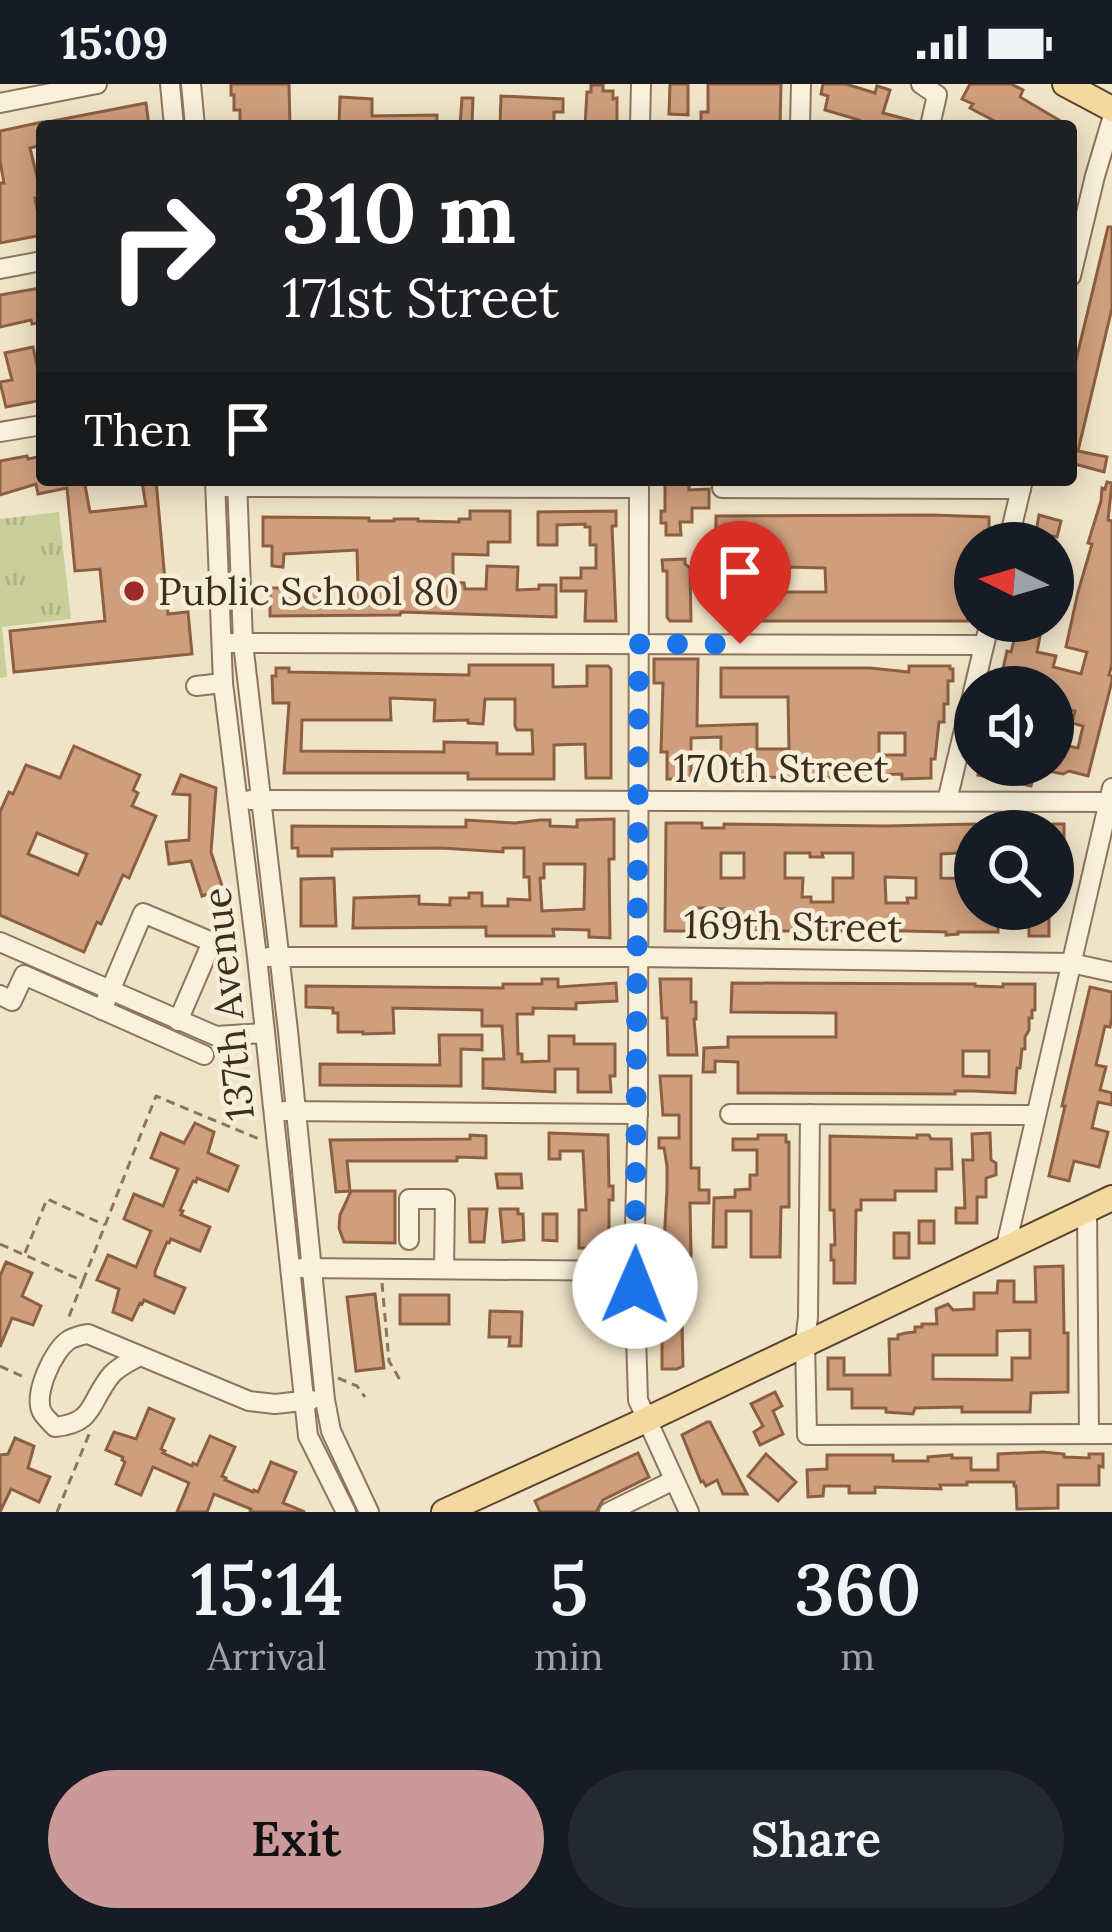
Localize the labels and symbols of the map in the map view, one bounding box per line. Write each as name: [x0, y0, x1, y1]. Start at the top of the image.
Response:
pin: [689, 521, 791, 644]
north arrow: [954, 522, 1074, 642]
place label: Public School 80: [158, 566, 459, 616]
marker: Public School 80: [121, 578, 147, 604]
street label: 170th Street: [673, 743, 889, 793]
street label: 137th Avenue: [191, 885, 265, 1123]
street label: 169th Street: [683, 899, 903, 953]
position arrow: [572, 1223, 698, 1349]

